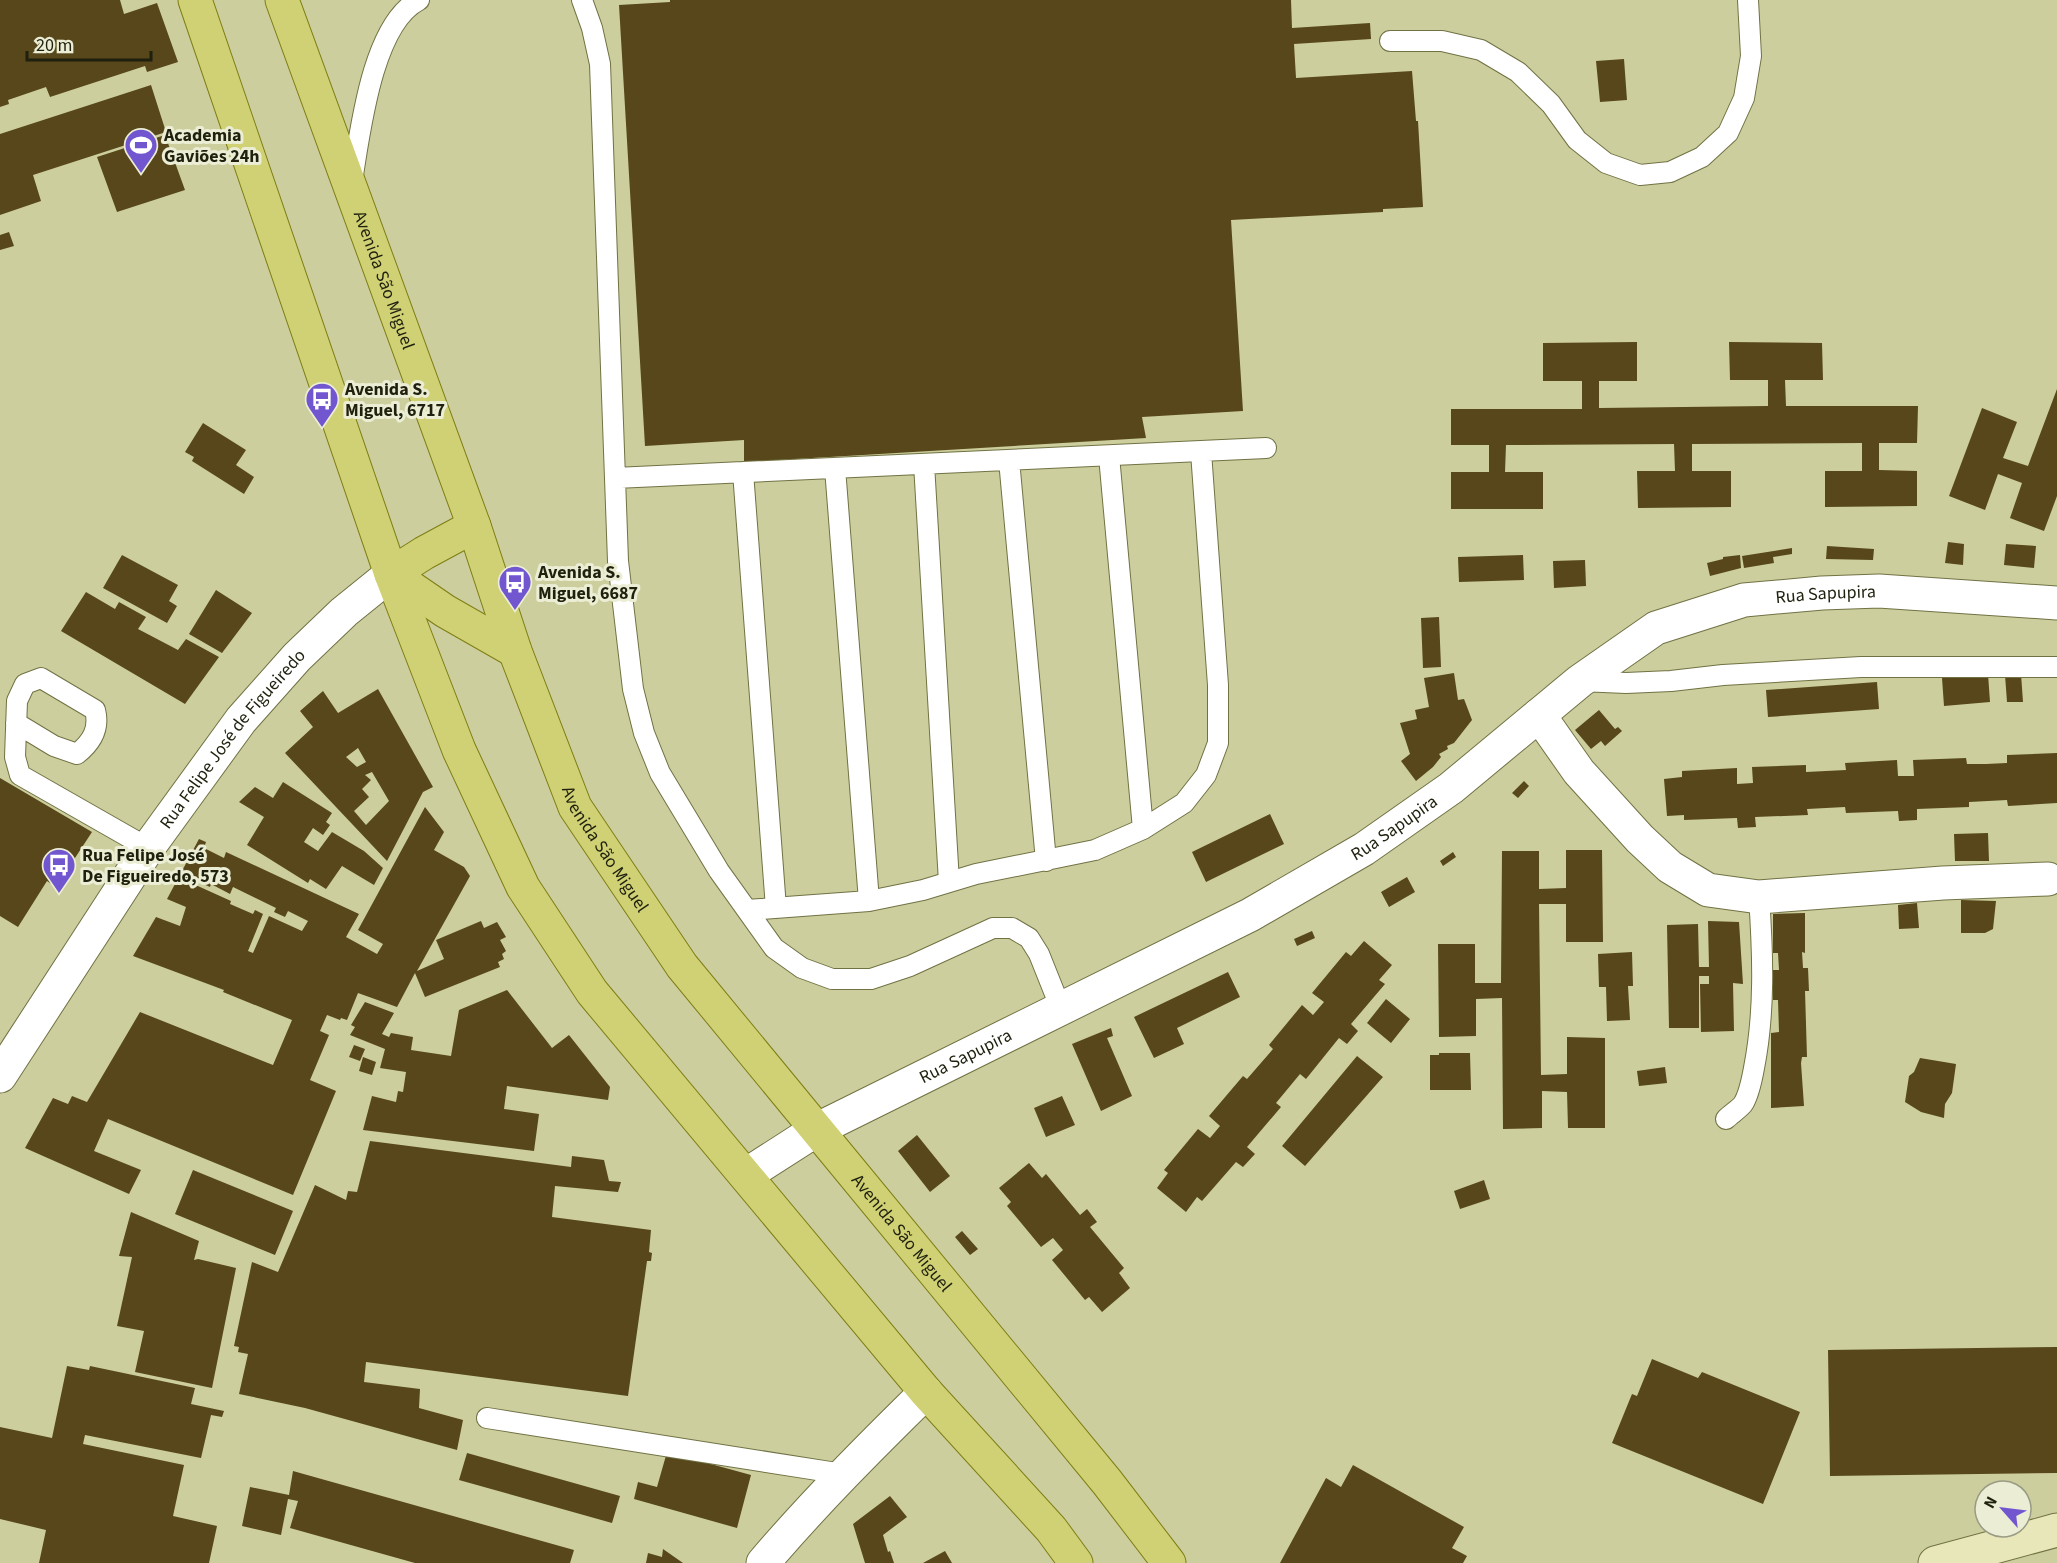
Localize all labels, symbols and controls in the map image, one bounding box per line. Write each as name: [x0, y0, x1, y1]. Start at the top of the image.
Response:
scale bar: [27, 24, 152, 62]
text: 20 m: [36, 33, 72, 58]
place label: Academia Gaviões 24h: [163, 123, 260, 169]
sports icon: Academia Gaviões 24h: [123, 127, 159, 174]
street label: Avenida São Miguel: [347, 207, 420, 353]
place label: Avenida S. Miguel, 6717: [344, 377, 445, 423]
bus stop icon: Avenida S. Miguel, 6717: [304, 381, 340, 428]
place label: Avenida S. Miguel, 6687: [537, 560, 638, 606]
bus stop icon: Avenida S. Miguel, 6687: [497, 564, 533, 611]
street label: Rua Sapupira: [1774, 579, 1876, 610]
street label: Rua Felipe José de Figueiredo: [154, 643, 311, 834]
street label: Avenida São Miguel: [555, 783, 654, 917]
street label: Rua Sapupira: [1346, 789, 1443, 867]
place label: Rua Felipe José De Figueiredo, 573: [82, 843, 229, 889]
bus stop icon: Rua Felipe José De Figueiredo, 573: [41, 847, 77, 894]
street label: Rua Sapupira: [915, 1023, 1016, 1090]
street label: Avenida São Miguel: [845, 1169, 957, 1297]
north arrow: [1973, 1479, 2033, 1539]
text: N: [1978, 1493, 2003, 1512]

